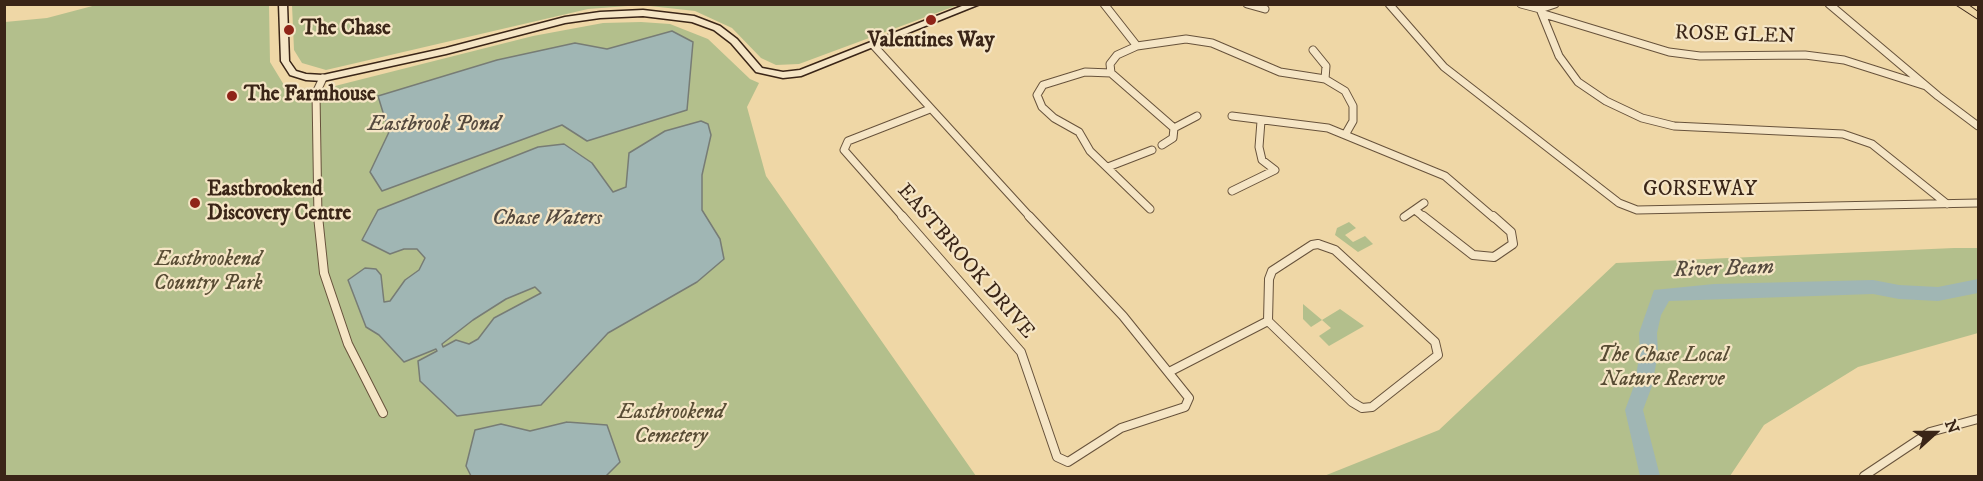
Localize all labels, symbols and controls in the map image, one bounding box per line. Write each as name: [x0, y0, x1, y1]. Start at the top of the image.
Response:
marker: Valentines Way: [924, 13, 938, 27]
place label: The Chase: [301, 17, 391, 43]
street label: ROSE GLEN: [1674, 21, 1796, 51]
marker: The Chase: [282, 23, 296, 37]
place label: Valentines Way: [868, 29, 994, 55]
place label: The Farmhouse: [244, 83, 376, 109]
marker: The Farmhouse: [225, 89, 239, 103]
water label: Eastbrook Pond: [368, 112, 500, 138]
place label: Eastbrookend Discovery Centre: [207, 178, 351, 228]
street label: GORSEWAY: [1643, 178, 1757, 204]
street label: EASTBROOK DRIVE: [891, 179, 1039, 345]
marker: Eastbrookend Discovery Centre: [188, 196, 202, 210]
water label: Chase Waters: [492, 206, 602, 232]
park label: Eastbrookend Country Park: [153, 248, 263, 298]
water label: River Beam: [1673, 255, 1775, 285]
park label: The Chase Local Nature Reserve: [1598, 344, 1728, 394]
park label: Eastbrookend Cemetery: [618, 401, 724, 451]
north arrow: [1905, 403, 1965, 463]
text: N: [1940, 417, 1963, 436]

